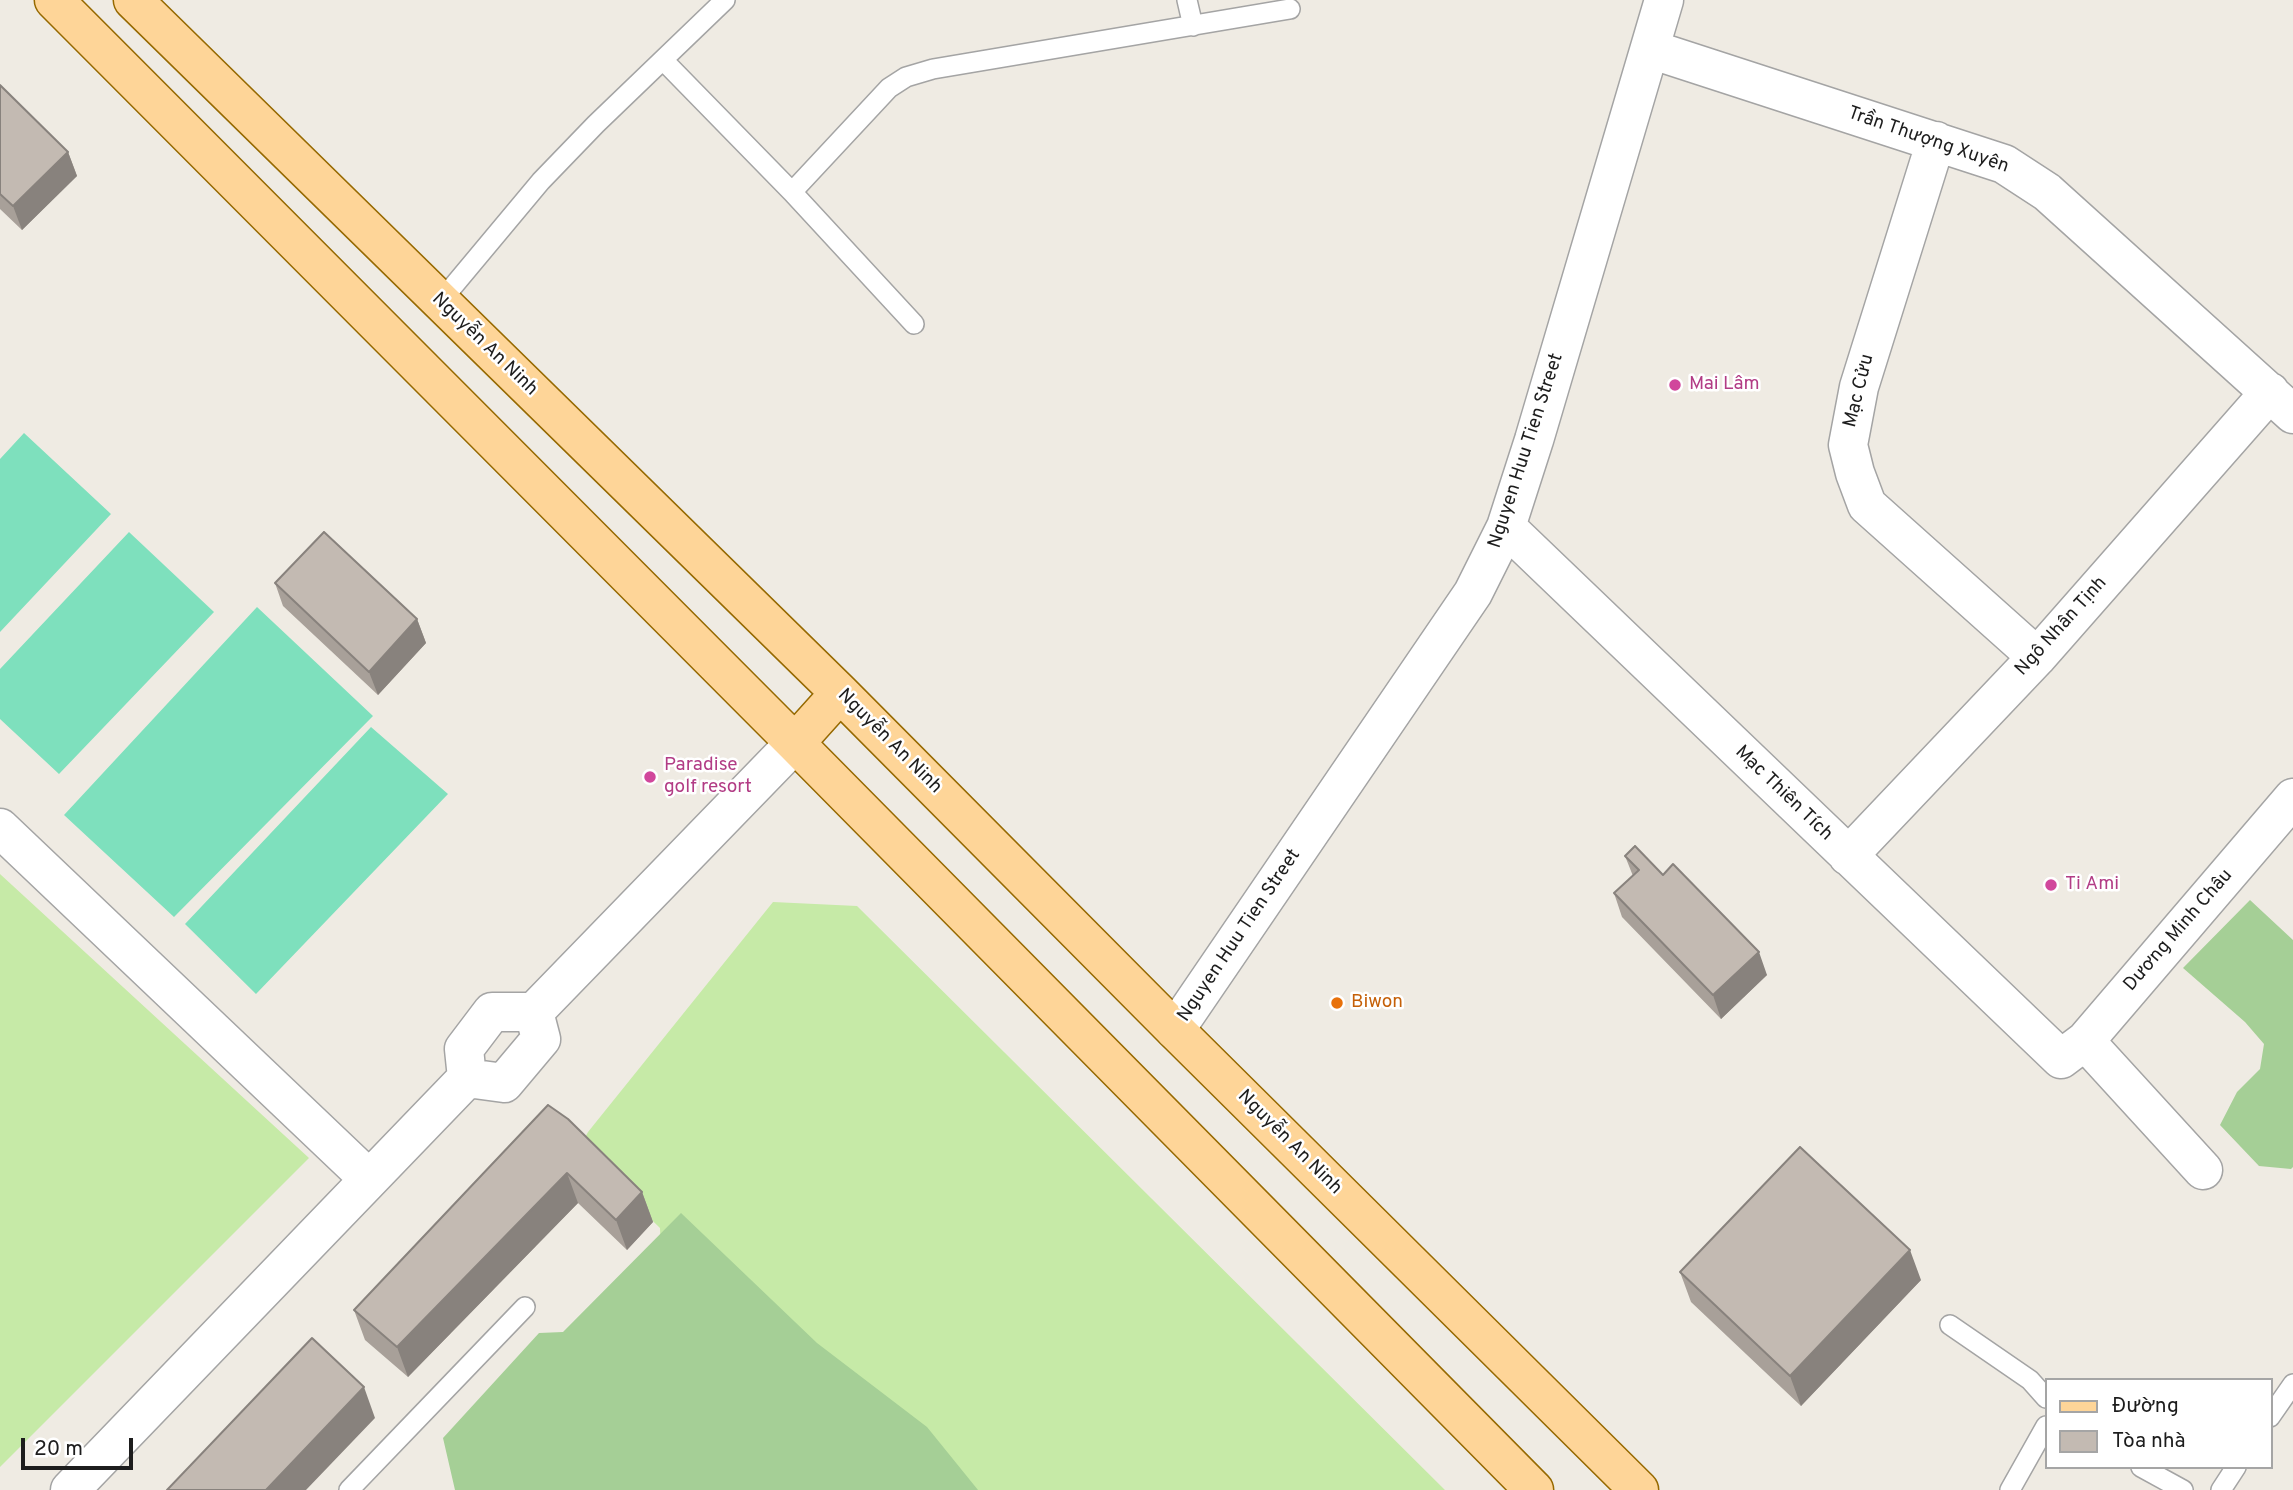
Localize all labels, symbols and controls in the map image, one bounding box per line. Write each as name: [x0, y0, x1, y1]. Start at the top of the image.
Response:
street label: Trần Thượng Xuyên: [1844, 103, 2012, 179]
street label: Nguyễn An Ninh: [426, 289, 542, 401]
street label: Nguyen Huu Tien Street: [1485, 351, 1569, 551]
street label: Mạc Cửu: [1840, 352, 1880, 430]
place label: Mai Lâm: [1689, 374, 1760, 396]
marker: Mai Lâm: [1667, 377, 1683, 393]
street label: Ngô Nhân Tịnh: [2011, 573, 2113, 681]
street label: Nguyễn An Ninh: [832, 685, 946, 799]
street label: Mạc Thiên Tích: [1729, 742, 1837, 846]
place label: Paradise golf resort: [664, 755, 752, 799]
marker: Paradise golf resort: [642, 769, 658, 785]
street label: Nguyen Huu Tien Street: [1174, 845, 1306, 1027]
street label: Dương Minh Châu: [2120, 865, 2238, 997]
place label: Ti Ami: [2065, 874, 2119, 896]
marker: Ti Ami: [2043, 877, 2059, 893]
place label: Biwon: [1351, 992, 1403, 1014]
marker: Biwon: [1329, 995, 1345, 1011]
street label: Nguyễn An Ninh: [1232, 1086, 1346, 1200]
legend: [2044, 1378, 2272, 1469]
text: Đường: [2112, 1393, 2179, 1420]
scale bar: [24, 1424, 136, 1468]
text: Tòa nhà: [2112, 1428, 2186, 1455]
text: 20 m: [34, 1436, 83, 1463]

